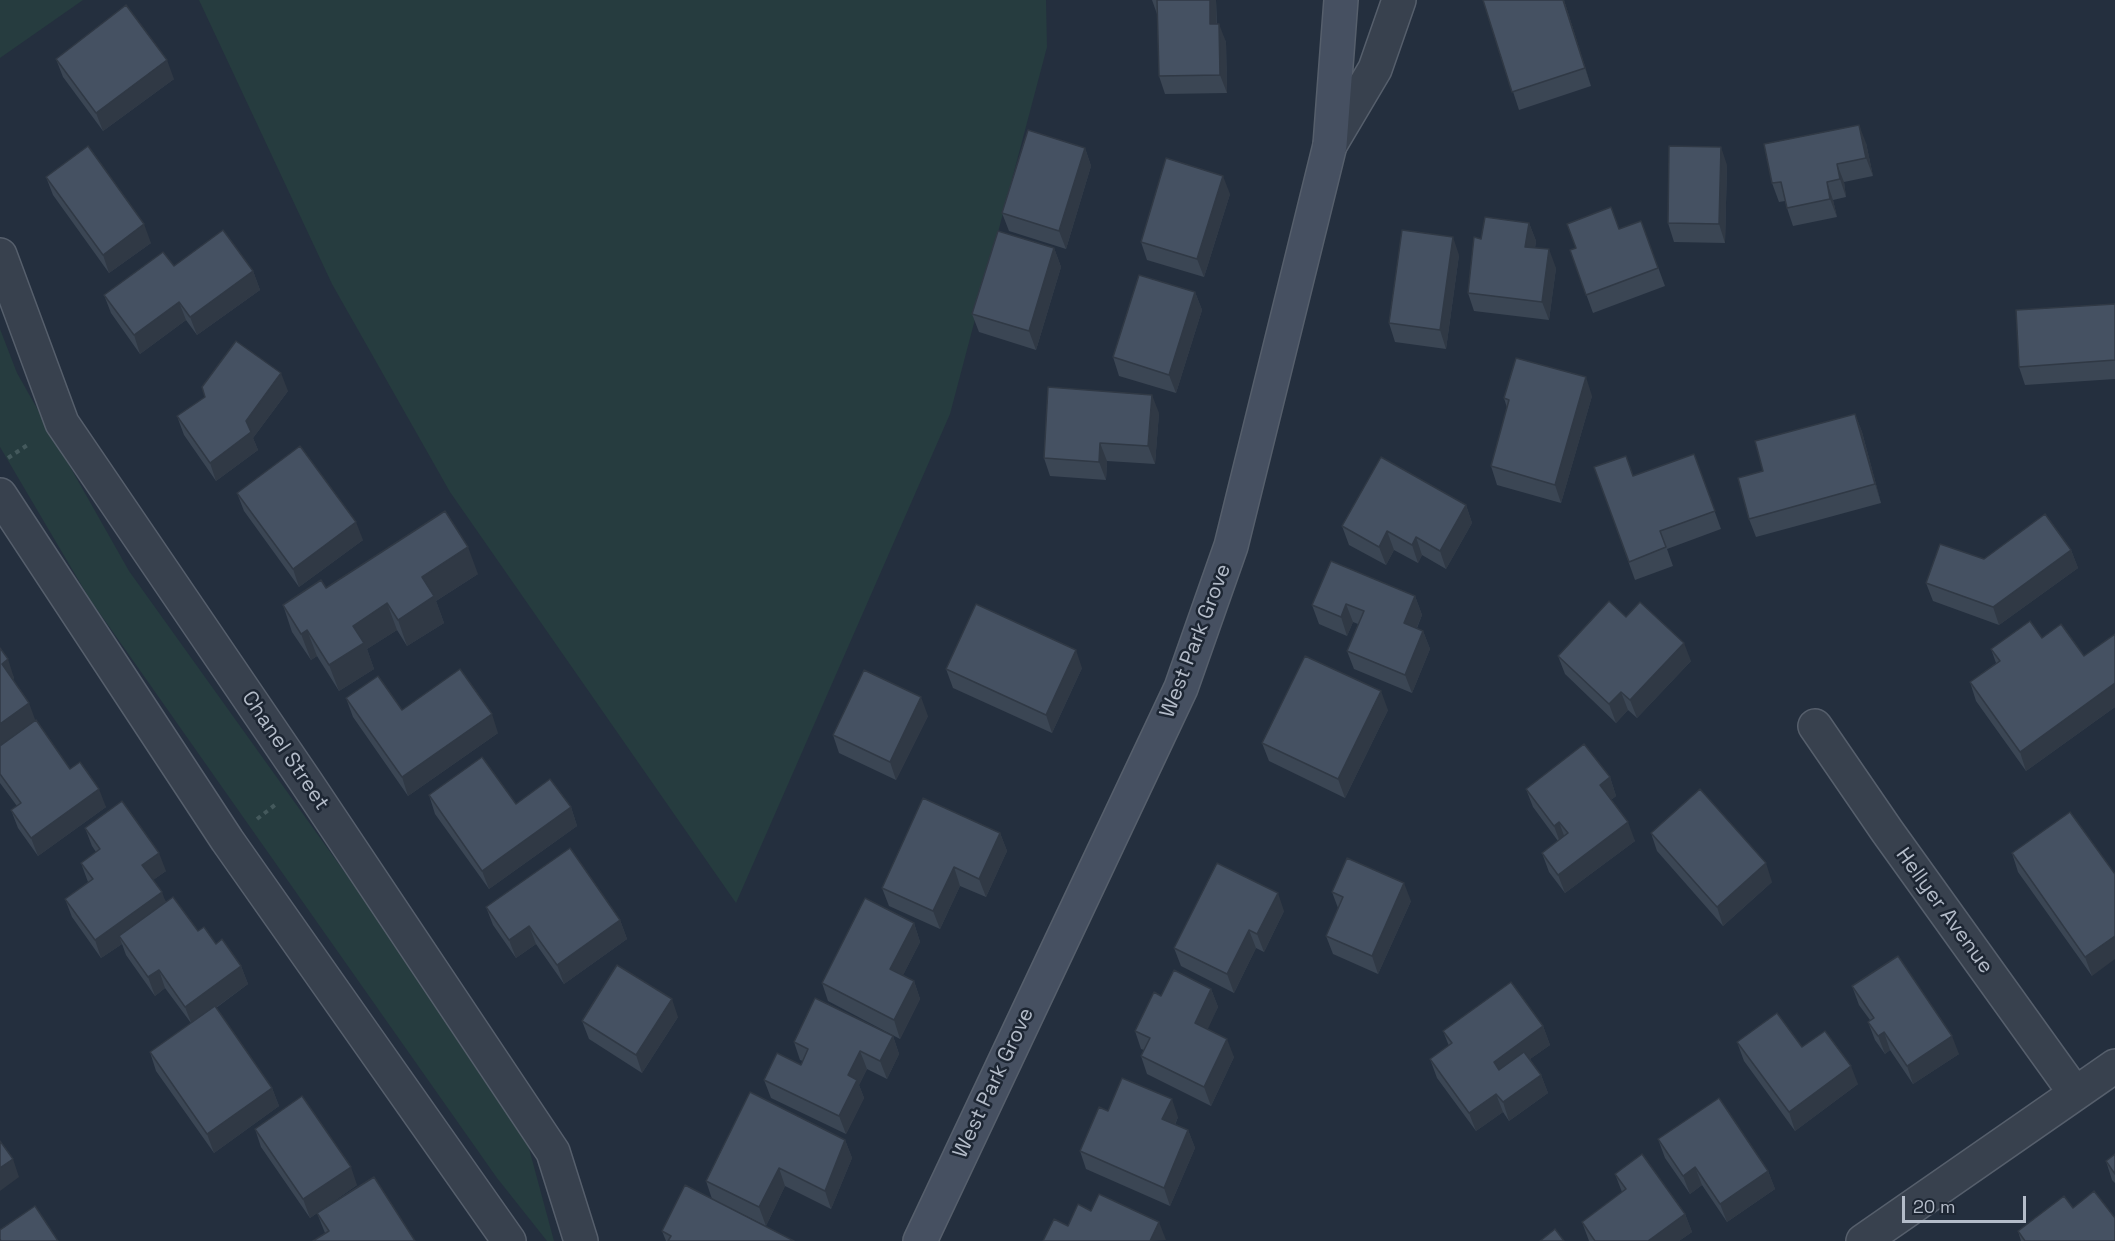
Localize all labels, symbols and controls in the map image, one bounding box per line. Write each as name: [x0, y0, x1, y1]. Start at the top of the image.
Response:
street label: West Park Grove: [1155, 561, 1237, 721]
street label: Chanel Street: [236, 687, 334, 815]
street label: Hellyer Avenue: [1890, 843, 1998, 979]
street label: West Park Grove: [948, 1004, 1040, 1162]
scale bar: [1905, 1184, 2030, 1222]
text: 20 m: [1913, 1195, 1956, 1218]

